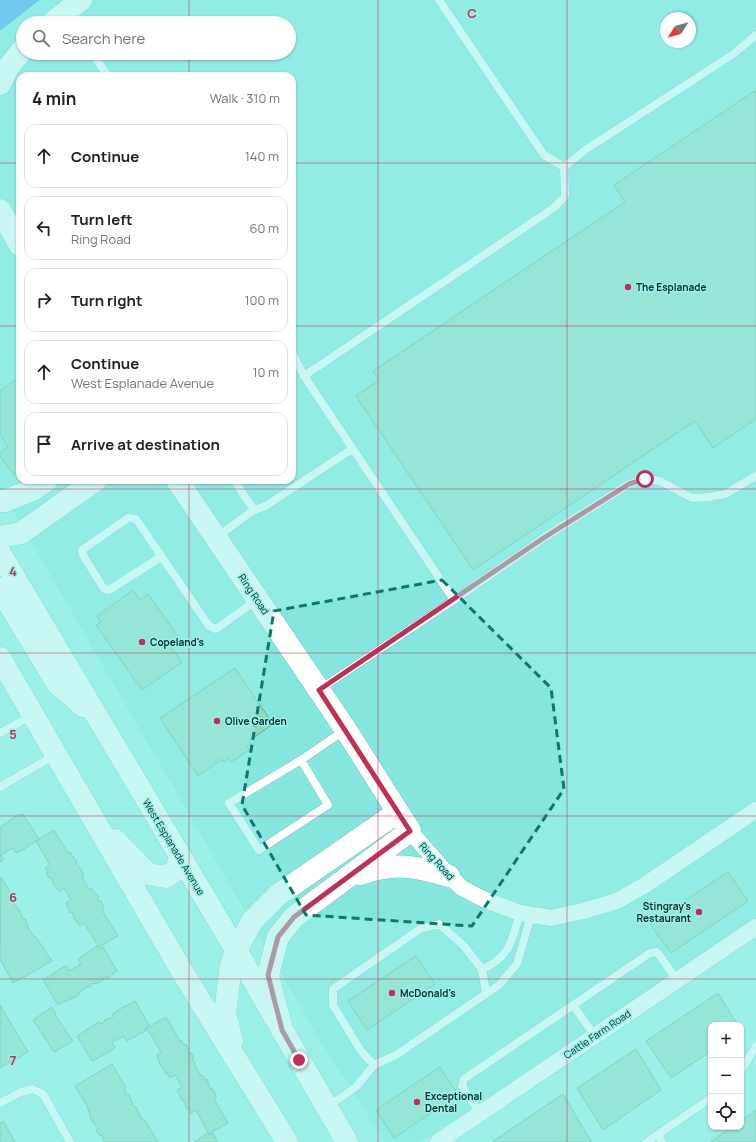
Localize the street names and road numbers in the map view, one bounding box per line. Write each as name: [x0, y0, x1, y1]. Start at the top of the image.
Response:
street label: Ring Road: [235, 571, 273, 617]
street label: West Esplanade Avenue: [140, 796, 208, 898]
street label: Ring Road: [416, 839, 458, 883]
street label: Cattle Farm Road: [561, 1006, 634, 1062]

